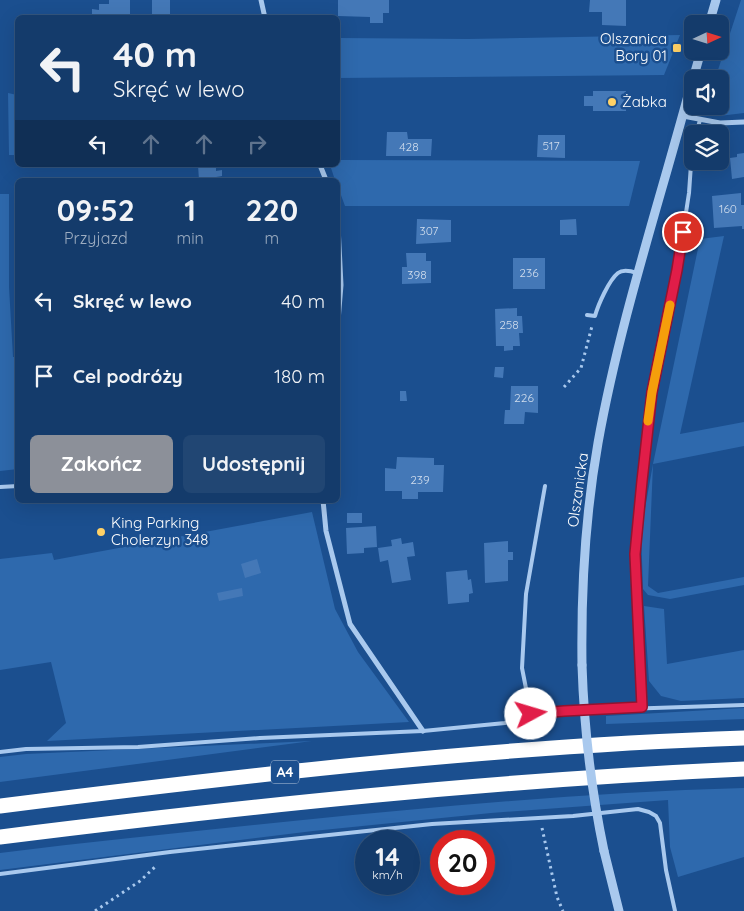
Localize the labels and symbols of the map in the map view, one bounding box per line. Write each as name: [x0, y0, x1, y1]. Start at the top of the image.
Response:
north arrow: [684, 15, 729, 60]
place label: Olszanica Bory 01: [600, 29, 667, 65]
marker: Olszanica Bory 01: [671, 42, 683, 54]
place label: Żabka: [622, 92, 667, 111]
marker: Żabka: [606, 96, 618, 108]
house number: 517: [542, 138, 560, 153]
house number: 428: [399, 139, 419, 154]
house number: 160: [719, 201, 737, 216]
pin: [662, 211, 704, 253]
house number: 307: [420, 223, 438, 238]
house number: 236: [519, 265, 539, 280]
house number: 398: [407, 267, 427, 282]
house number: 258: [499, 317, 519, 332]
house number: 226: [514, 390, 534, 405]
street label: Olszanicka: [563, 451, 592, 528]
house number: 239: [410, 472, 430, 487]
place label: King Parking Cholerzyn 348: [111, 513, 208, 549]
marker: King Parking Cholerzyn 348: [95, 526, 107, 538]
position arrow: [504, 687, 556, 739]
road number: A4: [271, 760, 299, 784]
speed limit sign: 20: [430, 830, 495, 895]

